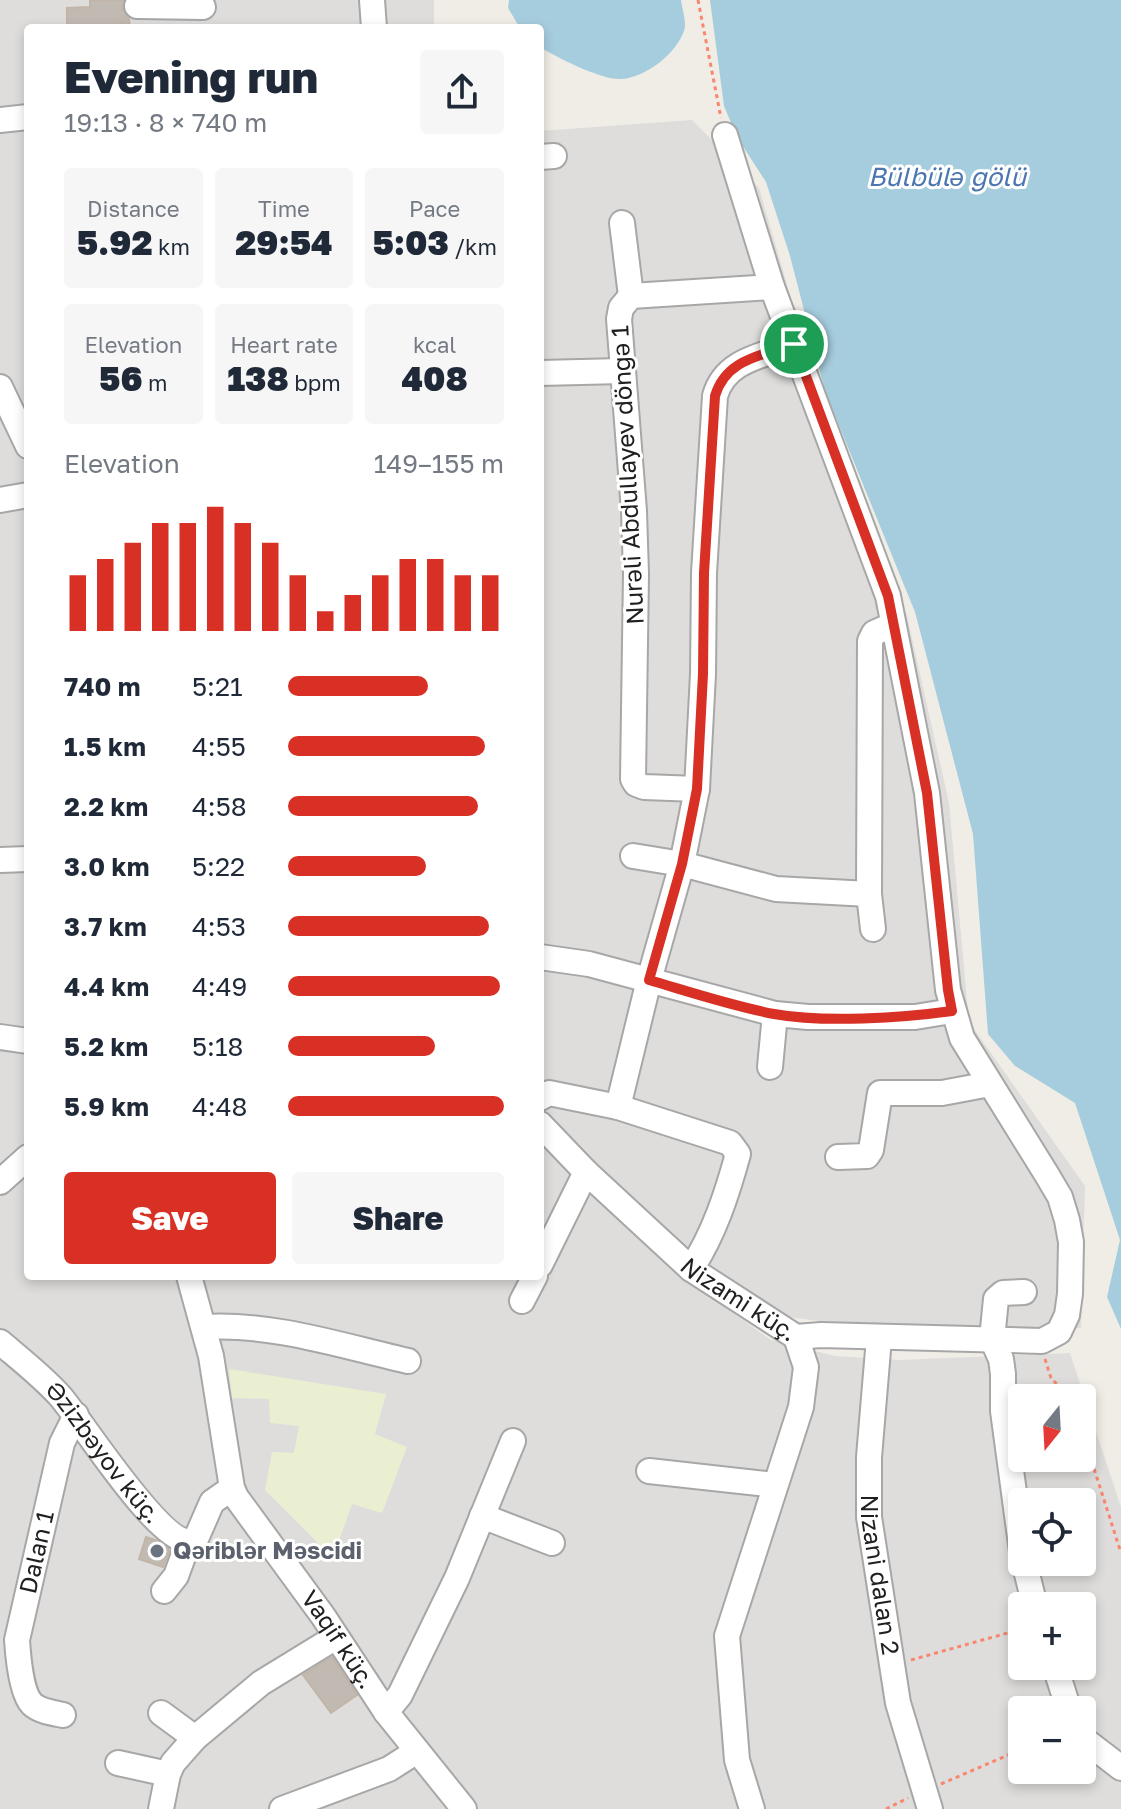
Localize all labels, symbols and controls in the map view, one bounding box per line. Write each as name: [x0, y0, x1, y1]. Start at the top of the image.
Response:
text: Evening run: [64, 50, 318, 103]
button: share: [420, 50, 504, 134]
text: 19:13 · 8 × 740 m: [64, 107, 267, 138]
water label: Bülbülə gölü: [868, 161, 1028, 192]
text: Distance: [87, 195, 180, 222]
text: Time: [258, 195, 310, 222]
text: Pace: [409, 195, 460, 222]
text: 5.92: [77, 222, 153, 262]
text: 29:54: [235, 222, 333, 262]
text: 5:03: [372, 222, 449, 262]
text: km: [153, 233, 190, 260]
text: /km: [449, 233, 497, 260]
pin: [760, 310, 828, 378]
icon: arrive: [772, 322, 816, 366]
street label: Nurəli Abdullayev döngə 1: [604, 325, 649, 625]
text: Elevation: [84, 331, 182, 358]
text: Heart rate: [230, 331, 338, 358]
text: kcal: [413, 331, 456, 358]
text: 56: [99, 358, 143, 398]
text: 138: [227, 358, 289, 398]
text: 408: [402, 358, 468, 398]
text: m: [143, 369, 168, 396]
text: bpm: [289, 369, 341, 396]
text: Elevation: [64, 448, 180, 479]
text: 149–155 m: [374, 448, 504, 479]
text: 740 m: [64, 671, 141, 702]
text: 5:21: [192, 671, 243, 702]
text: 1.5 km: [64, 731, 146, 762]
text: 4:55: [192, 731, 246, 762]
text: 2.2 km: [64, 791, 148, 822]
text: 4:58: [192, 791, 247, 822]
text: 3.0 km: [64, 851, 149, 882]
text: 5:22: [192, 851, 245, 882]
text: 3.7 km: [64, 911, 147, 942]
text: 4:53: [192, 911, 246, 942]
text: 4.4 km: [64, 971, 149, 1002]
text: 4:49: [192, 971, 247, 1002]
text: 5.2 km: [64, 1031, 148, 1062]
text: 5:18: [192, 1031, 243, 1062]
text: 5.9 km: [64, 1091, 149, 1122]
text: 4:48: [192, 1091, 247, 1122]
button: Save: [64, 1172, 276, 1264]
button: Share: [292, 1172, 504, 1264]
street label: Nizami küç.: [675, 1251, 803, 1347]
street label: Əzizbəyov küç.: [41, 1374, 168, 1529]
north arrow: [1008, 1384, 1096, 1472]
map controls: [1008, 1384, 1096, 1784]
button: locate: [1008, 1488, 1096, 1576]
street label: Nizani dalan 2: [856, 1495, 906, 1657]
street label: Dalan 1: [12, 1508, 59, 1596]
place label: Qəriblər Məscidi: [173, 1535, 362, 1564]
marker: Qəriblər Məscidi: [148, 1542, 166, 1560]
street label: Vaqif küç.: [296, 1584, 383, 1693]
button: +: [1008, 1592, 1096, 1680]
button: −: [1008, 1696, 1096, 1784]

